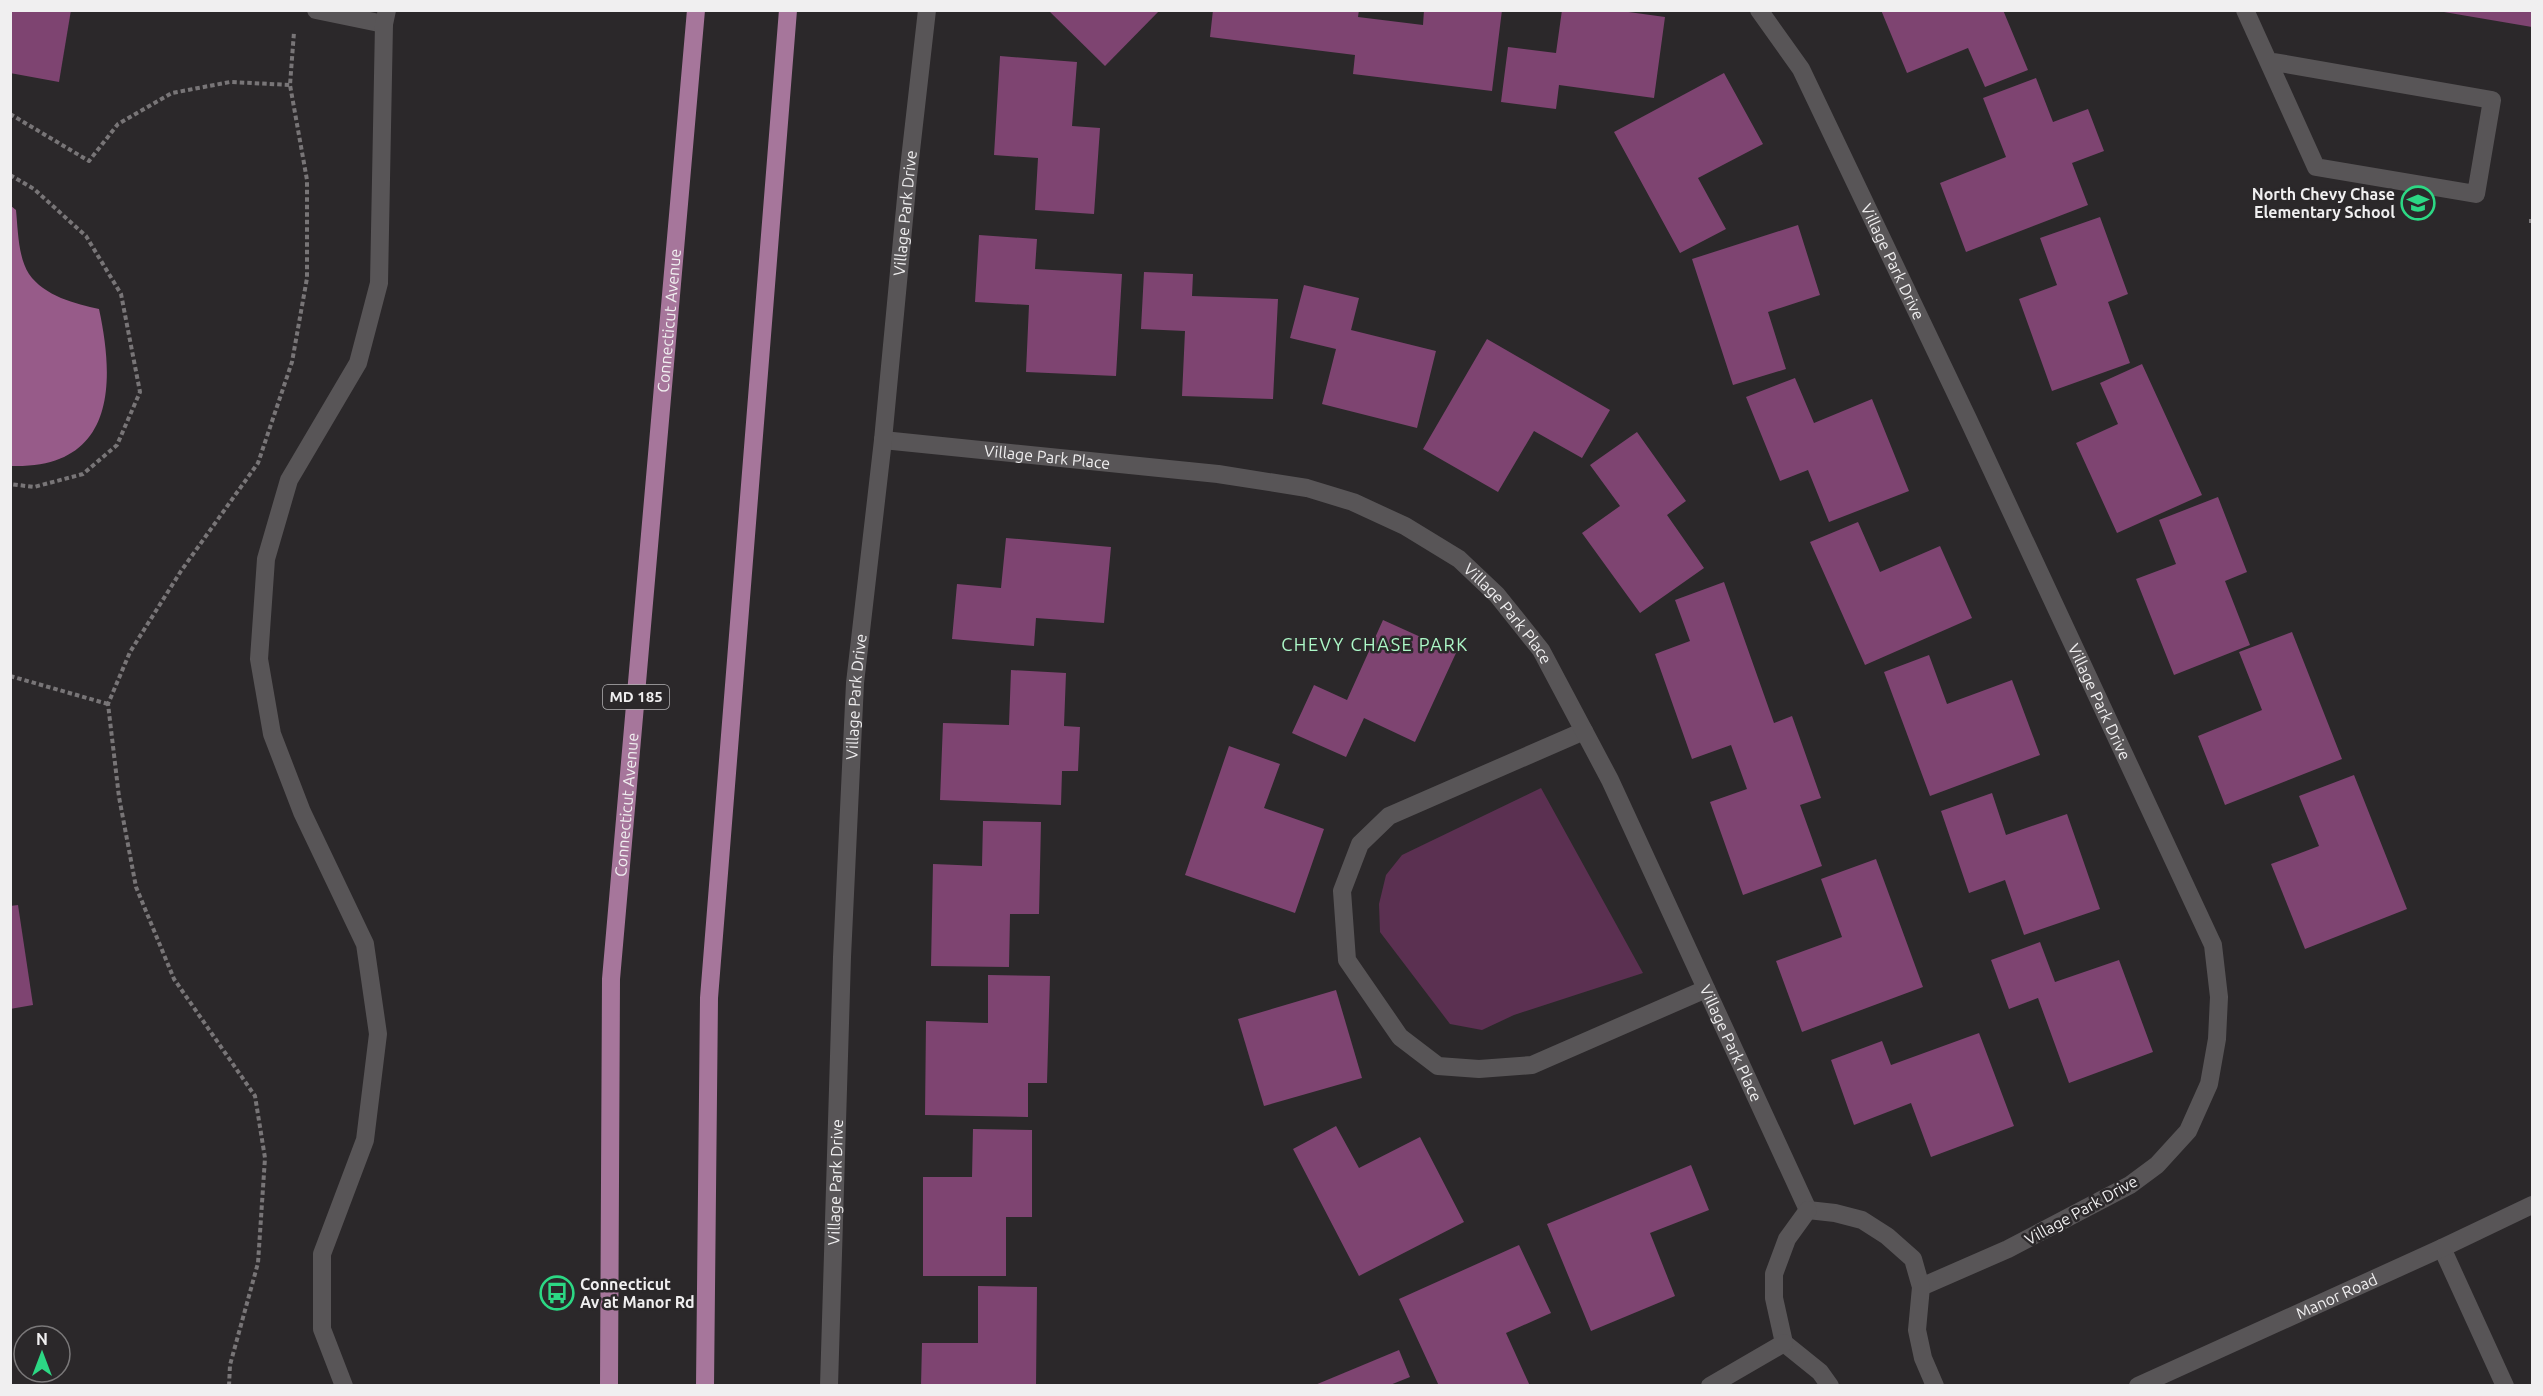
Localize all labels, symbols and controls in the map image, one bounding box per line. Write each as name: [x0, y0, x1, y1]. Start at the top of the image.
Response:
street label: Village Park Drive: [890, 149, 920, 277]
place label: North Chevy Chase Elementary School: [2252, 185, 2395, 221]
school or university icon: North Chevy Chase Elementary School: [2400, 185, 2436, 221]
street label: Village Park Drive: [1858, 201, 1928, 323]
street label: Connecticut Avenue: [653, 248, 684, 393]
street label: Village Park Place: [983, 441, 1111, 472]
street label: Village Park Place: [1460, 559, 1556, 667]
street label: Village Park Drive: [842, 633, 870, 760]
district label: CHEVY CHASE PARK: [1281, 634, 1469, 654]
street label: Village Park Drive: [2065, 641, 2134, 763]
road number: MD 185: [603, 685, 669, 709]
street label: Connecticut Avenue: [611, 732, 642, 877]
street label: Village Park Place: [1696, 982, 1766, 1104]
street label: Village Park Drive: [824, 1119, 846, 1246]
street label: Village Park Drive: [2021, 1172, 2141, 1248]
street label: Manor Road: [2293, 1270, 2380, 1322]
bus stop icon: Connecticut Av at Manor Rd: [539, 1275, 575, 1311]
place label: Connecticut Av at Manor Rd: [580, 1275, 695, 1311]
north arrow: [12, 1324, 72, 1384]
text: N: [36, 1330, 48, 1348]

